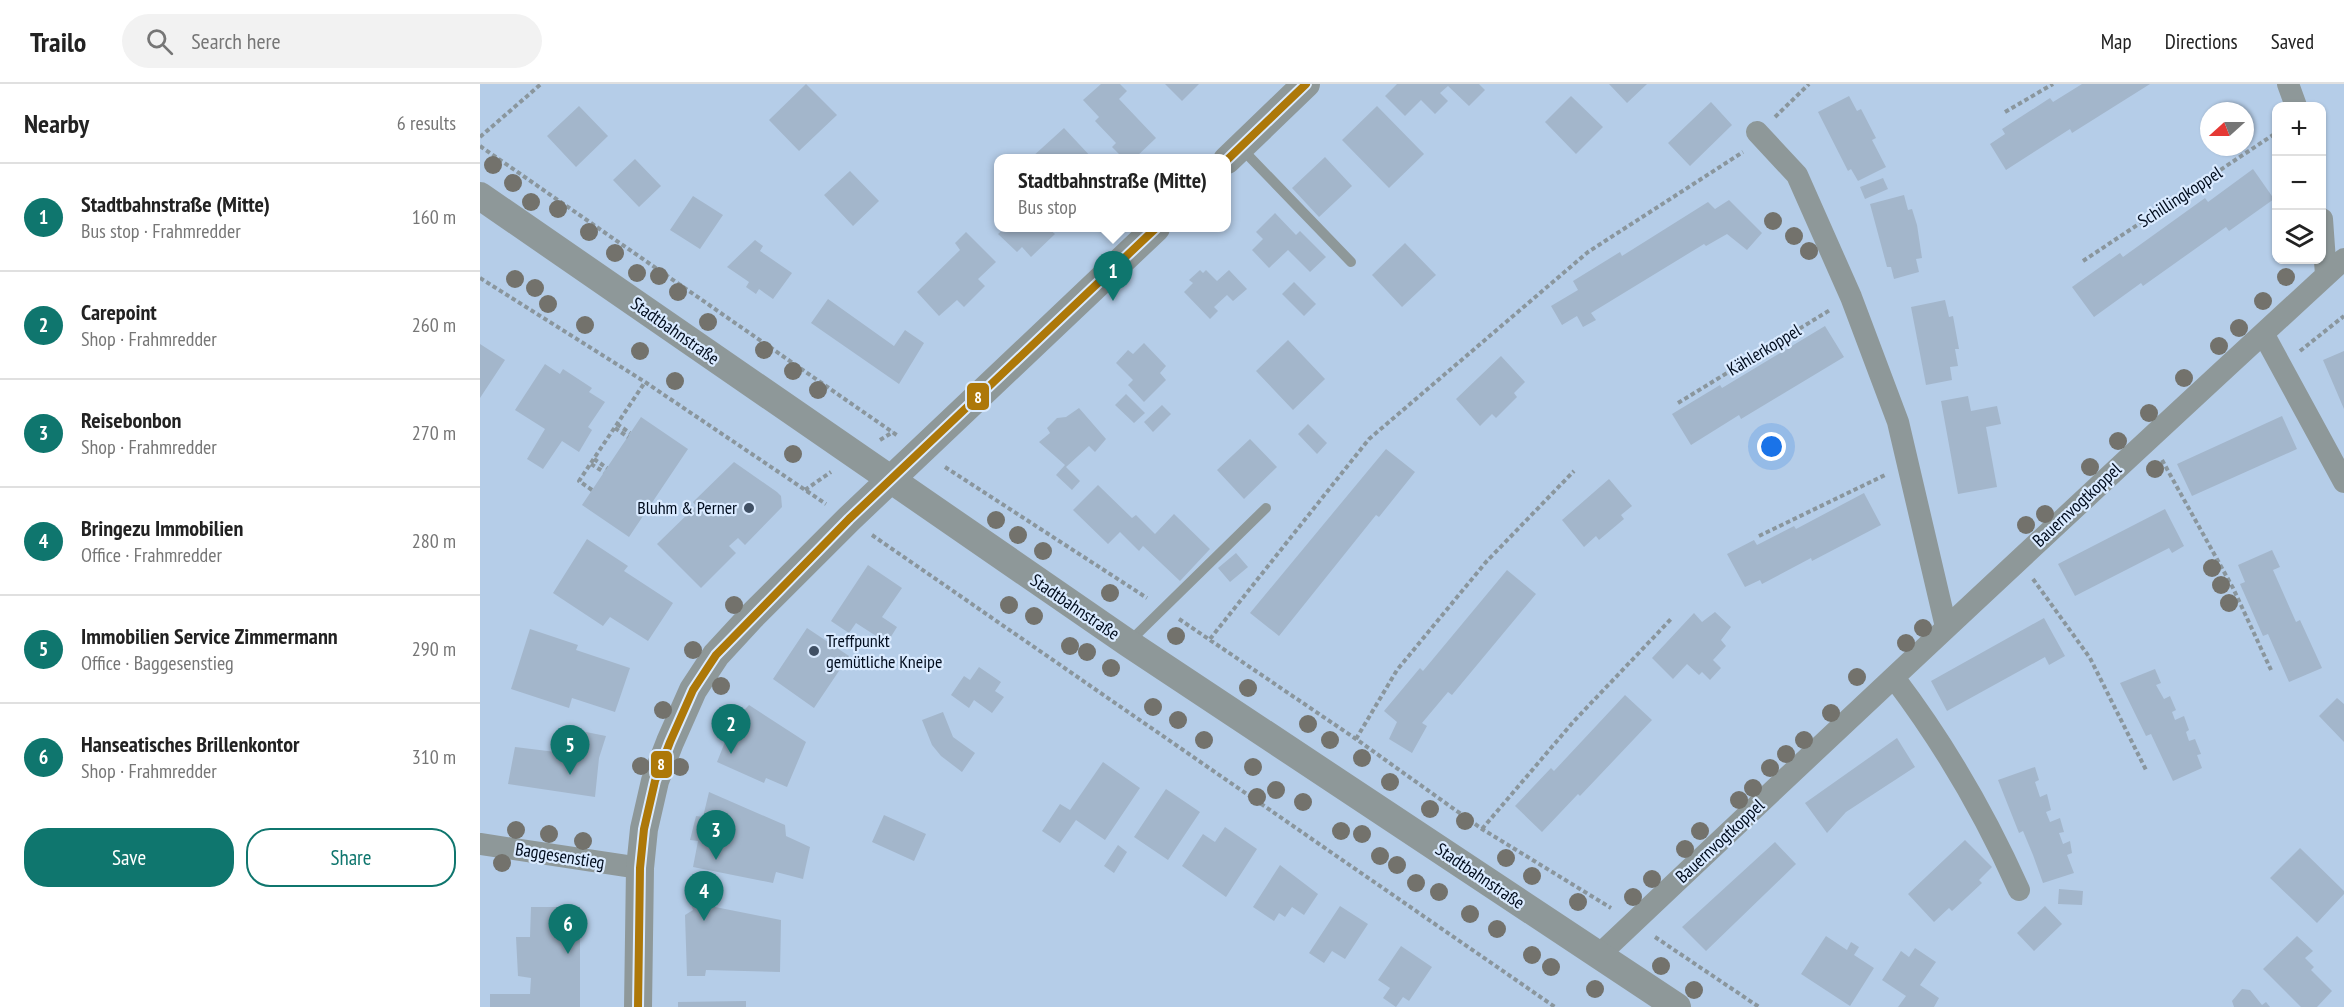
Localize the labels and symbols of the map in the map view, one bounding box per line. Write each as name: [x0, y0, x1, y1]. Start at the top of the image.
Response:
north arrow: [2200, 102, 2254, 156]
street label: Schillingkoppel: [2133, 160, 2227, 232]
pin: 1: [1094, 252, 1132, 301]
street label: Stadtbahnstraße: [627, 292, 724, 370]
street label: Kählerkoppel: [1722, 318, 1806, 381]
line badge: 8: [966, 382, 990, 411]
text: 8: [974, 387, 982, 407]
your location: [1757, 432, 1786, 461]
street label: Bauernvogtkoppel: [2027, 457, 2126, 552]
place label: Bluhm & Perner: [637, 496, 737, 519]
marker: Bluhm & Perner: [742, 501, 756, 515]
street label: Stadtbahnstraße: [1026, 568, 1124, 645]
place label: Treffpunkt gemütliche Kneipe: [826, 629, 942, 673]
marker: Treffpunkt gemütliche Kneipe: [807, 644, 821, 658]
pin: 2: [712, 704, 750, 754]
pin: 5: [550, 726, 590, 775]
line badge: 8: [650, 750, 673, 779]
text: 8: [657, 754, 665, 774]
street label: Bauernvogtkoppel: [1670, 793, 1769, 888]
pin: 3: [696, 810, 736, 860]
street label: Baggesenstieg: [514, 837, 606, 874]
street label: Stadtbahnstraße: [1431, 837, 1529, 914]
pin: 4: [684, 872, 724, 921]
pin: 6: [548, 904, 587, 954]

